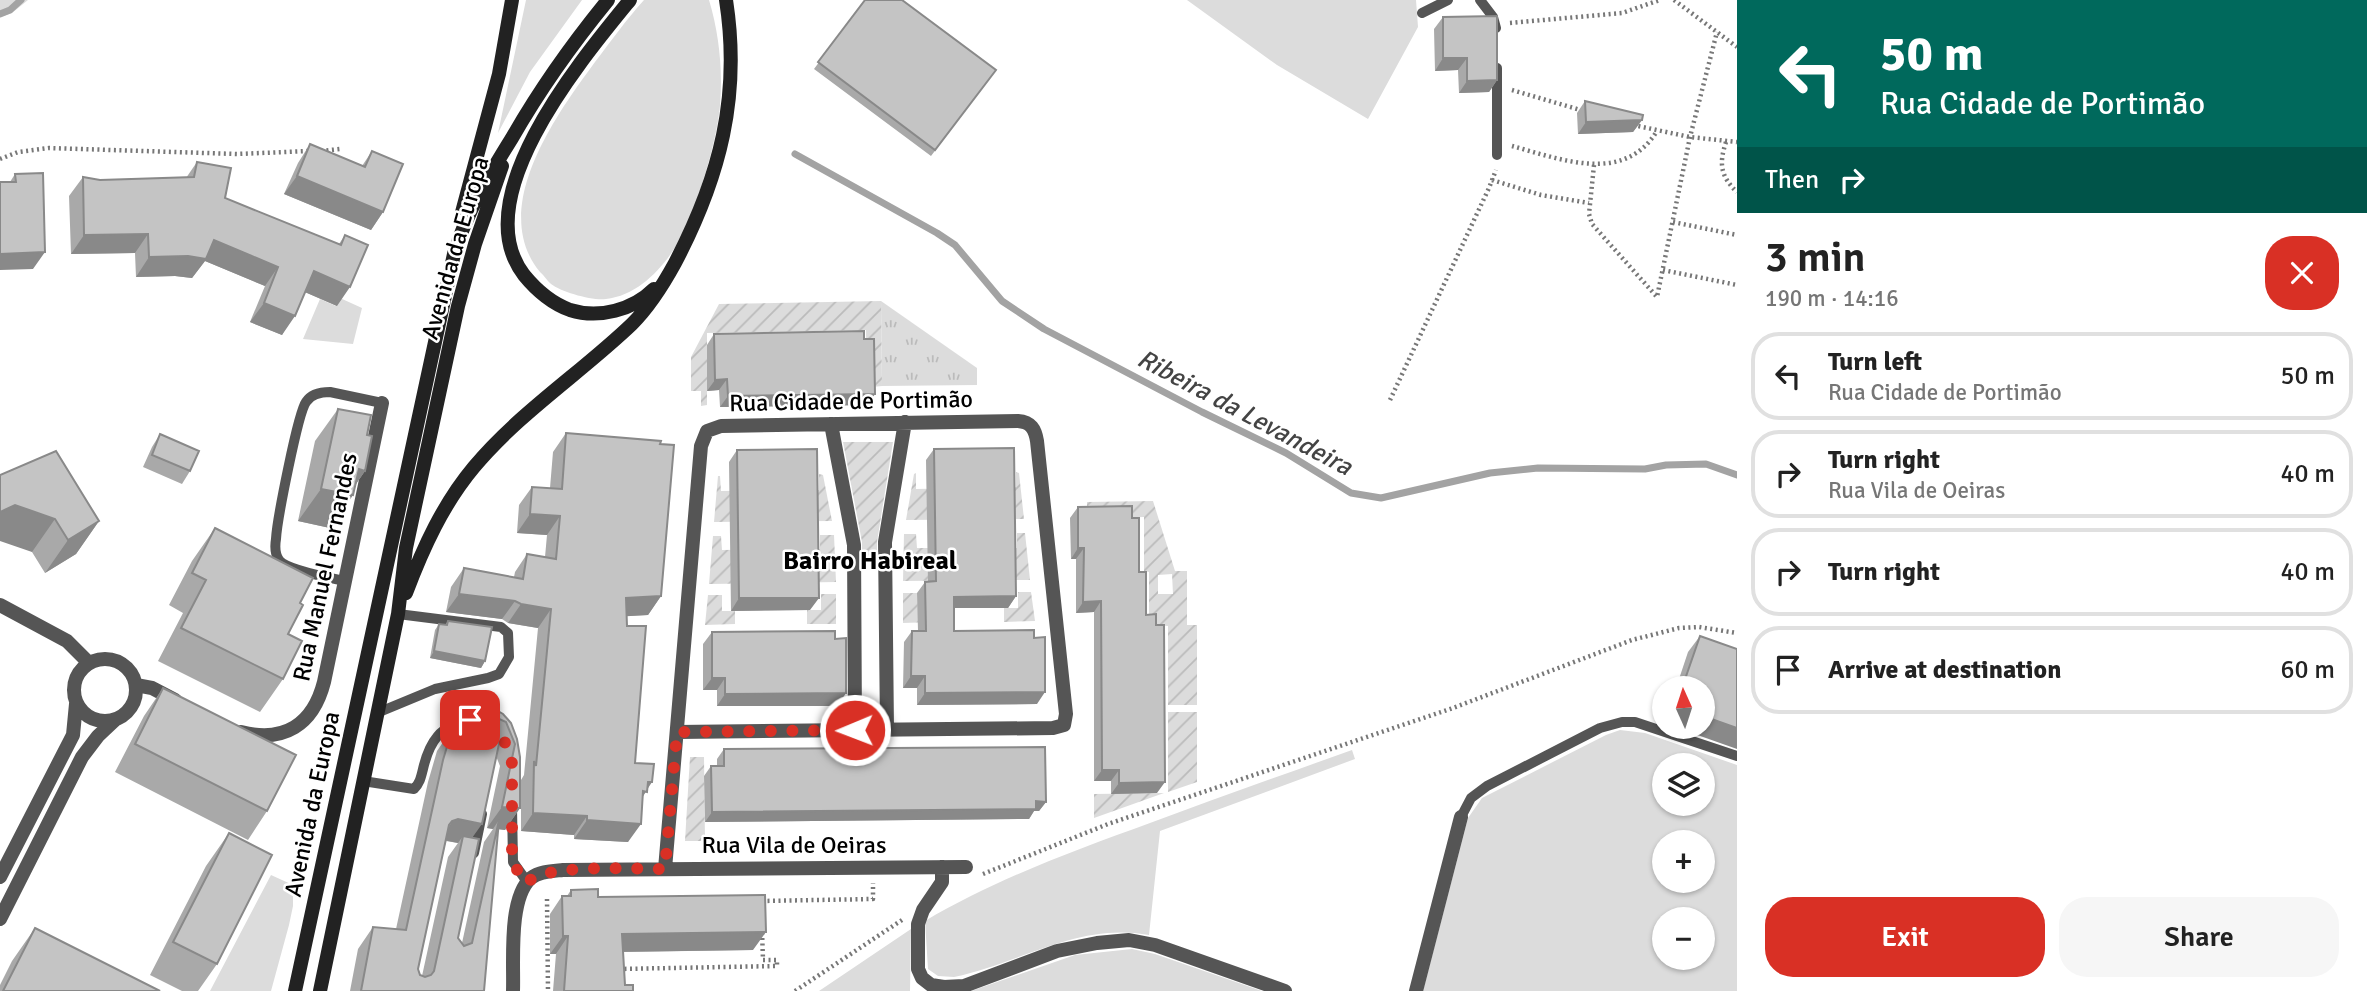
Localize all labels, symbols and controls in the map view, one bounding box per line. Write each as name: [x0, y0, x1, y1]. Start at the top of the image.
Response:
text: 50 m: [1880, 24, 1983, 84]
icon: left: [1765, 28, 1856, 119]
text: Rua Cidade de Portimão: [1880, 84, 2205, 123]
street label: Avenida da Europa: [415, 153, 495, 343]
icon: right: [1833, 161, 1871, 199]
text: Then: [1765, 164, 1819, 196]
text: 3 min: [1765, 232, 1866, 283]
button: close: [2265, 236, 2339, 310]
text: 190 m · 14:16: [1765, 284, 1899, 313]
water label: Ribeira da Levandeira: [1132, 343, 1358, 483]
text: Turn left: [1828, 346, 1922, 378]
icon: left: [1769, 357, 1807, 395]
text: 50 m: [2280, 360, 2335, 392]
text: Rua Cidade de Portimão: [1828, 378, 2062, 407]
street label: Rua Cidade de Portimão: [729, 384, 973, 418]
text: Turn right: [1828, 444, 1940, 476]
street label: Rua Manuel Fernandes: [286, 450, 364, 684]
icon: right: [1769, 455, 1807, 493]
text: 40 m: [2280, 458, 2335, 490]
text: Rua Vila de Oeiras: [1828, 476, 2005, 505]
district label: Bairro Habireal: [783, 545, 957, 577]
icon: right: [1769, 553, 1807, 591]
text: Turn right: [1828, 556, 1940, 588]
text: 40 m: [2280, 556, 2335, 588]
icon: arrive: [1769, 651, 1807, 689]
text: Arrive at destination: [1828, 654, 2061, 686]
text: 60 m: [2280, 654, 2335, 686]
north arrow: [1652, 676, 1715, 738]
map controls: [1652, 676, 1715, 970]
pin: [440, 690, 500, 750]
position arrow: [818, 693, 892, 767]
icon: arrive: [451, 701, 489, 739]
street label: Avenida da Europa: [278, 708, 346, 900]
button: layers: [1652, 753, 1715, 816]
street label: Rua Vila de Oeiras: [702, 830, 886, 860]
button: +: [1652, 830, 1715, 893]
button: Exit: [1765, 897, 2045, 977]
button: Share: [2059, 897, 2339, 977]
button: −: [1652, 907, 1715, 970]

